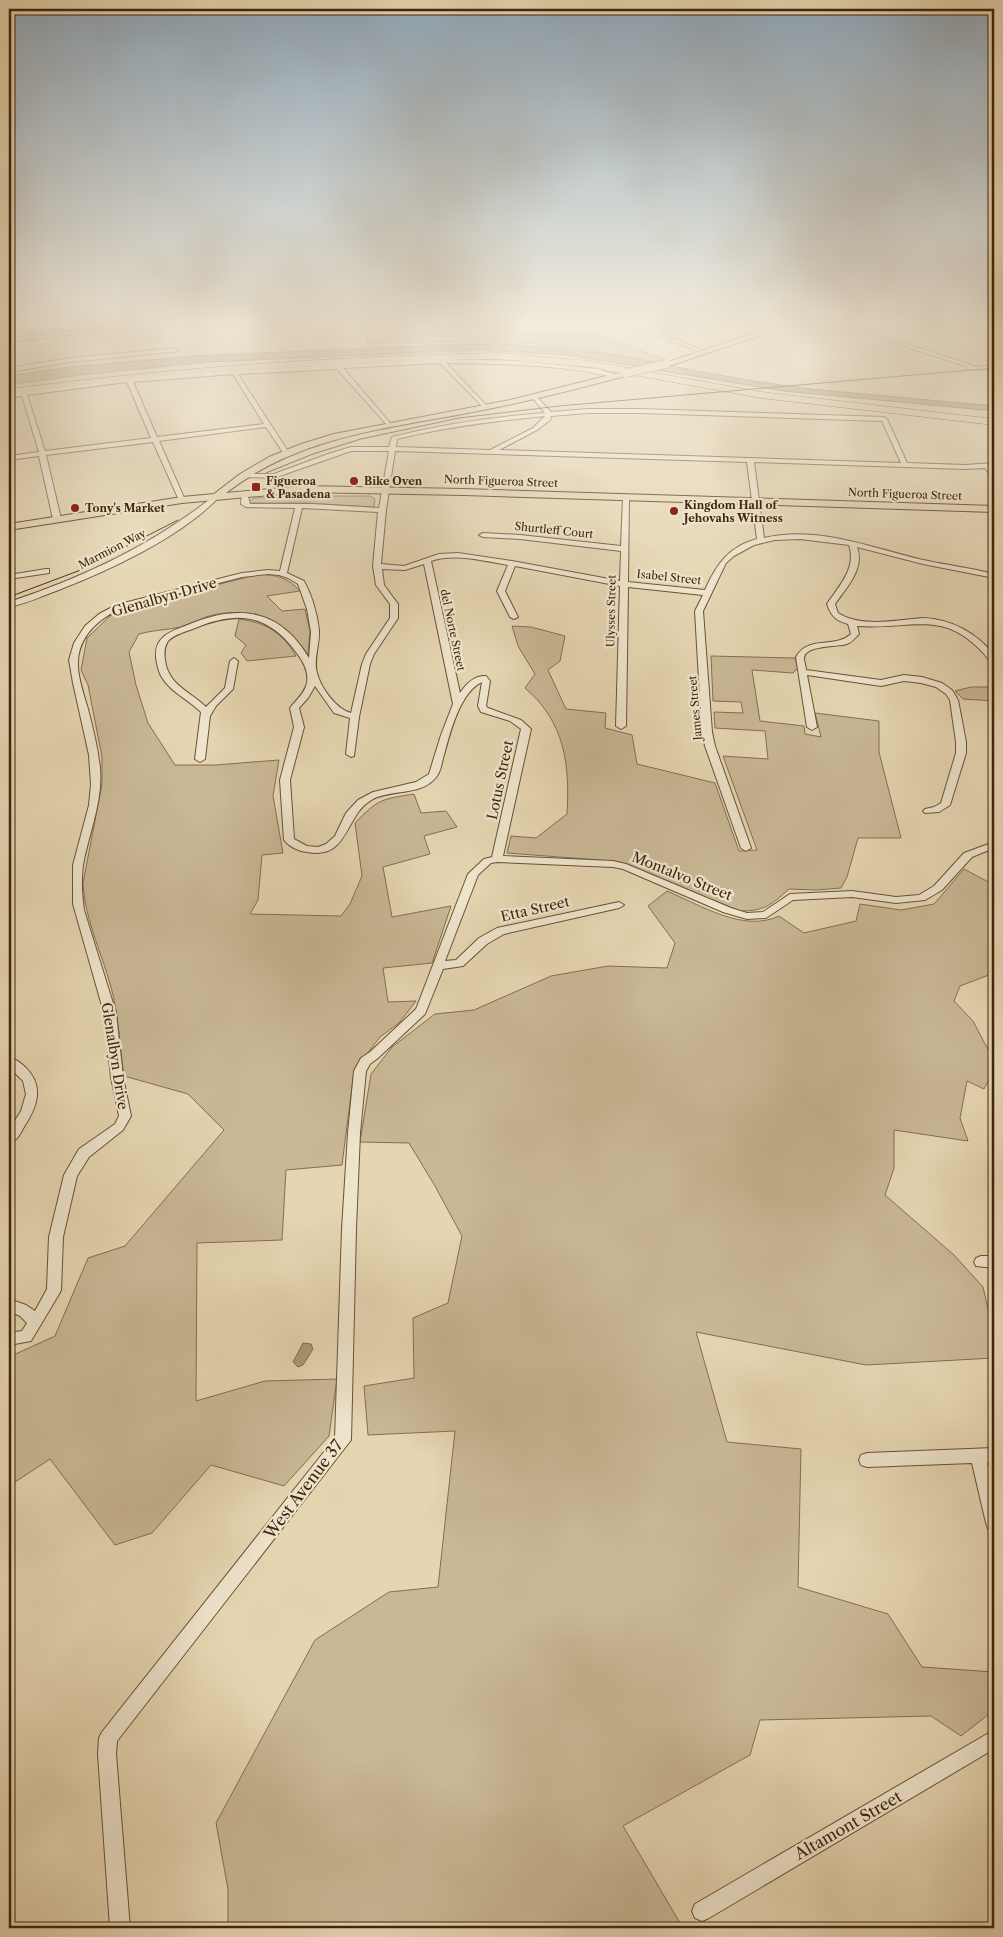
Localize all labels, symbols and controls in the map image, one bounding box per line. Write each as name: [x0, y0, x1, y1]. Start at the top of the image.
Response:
street label: North Figueroa Street: [444, 472, 558, 490]
place label: Figueroa & Pasadena: [266, 474, 331, 501]
place label: Bike Oven: [364, 474, 423, 488]
marker: Bike Oven: [348, 475, 360, 487]
marker: Figueroa & Pasadena: [250, 481, 262, 493]
street label: North Figueroa Street: [848, 485, 962, 503]
place label: Kingdom Hall of Jehovahs Witness: [682, 498, 783, 525]
place label: Tony's Market: [85, 501, 166, 515]
marker: Tony's Market: [69, 502, 81, 514]
marker: Kingdom Hall of Jehovahs Witness: [668, 505, 680, 517]
street label: Shurtleff Court: [514, 519, 594, 541]
street label: Marmion Way: [76, 526, 149, 572]
street label: Isabel Street: [636, 567, 702, 587]
street label: Glenalbyn Drive: [109, 573, 219, 621]
street label: Ulysses Street: [603, 575, 619, 647]
street label: del Norte Street: [437, 588, 469, 672]
street label: James Street: [685, 675, 705, 743]
street label: Lotus Street: [483, 739, 517, 821]
street label: Montalvo Street: [629, 848, 735, 904]
street label: Etta Street: [499, 892, 571, 926]
street label: Glenalbyn Drive: [98, 1001, 132, 1111]
street label: West Avenue 37: [259, 1435, 347, 1543]
street label: Altamont Street: [790, 1786, 906, 1864]

